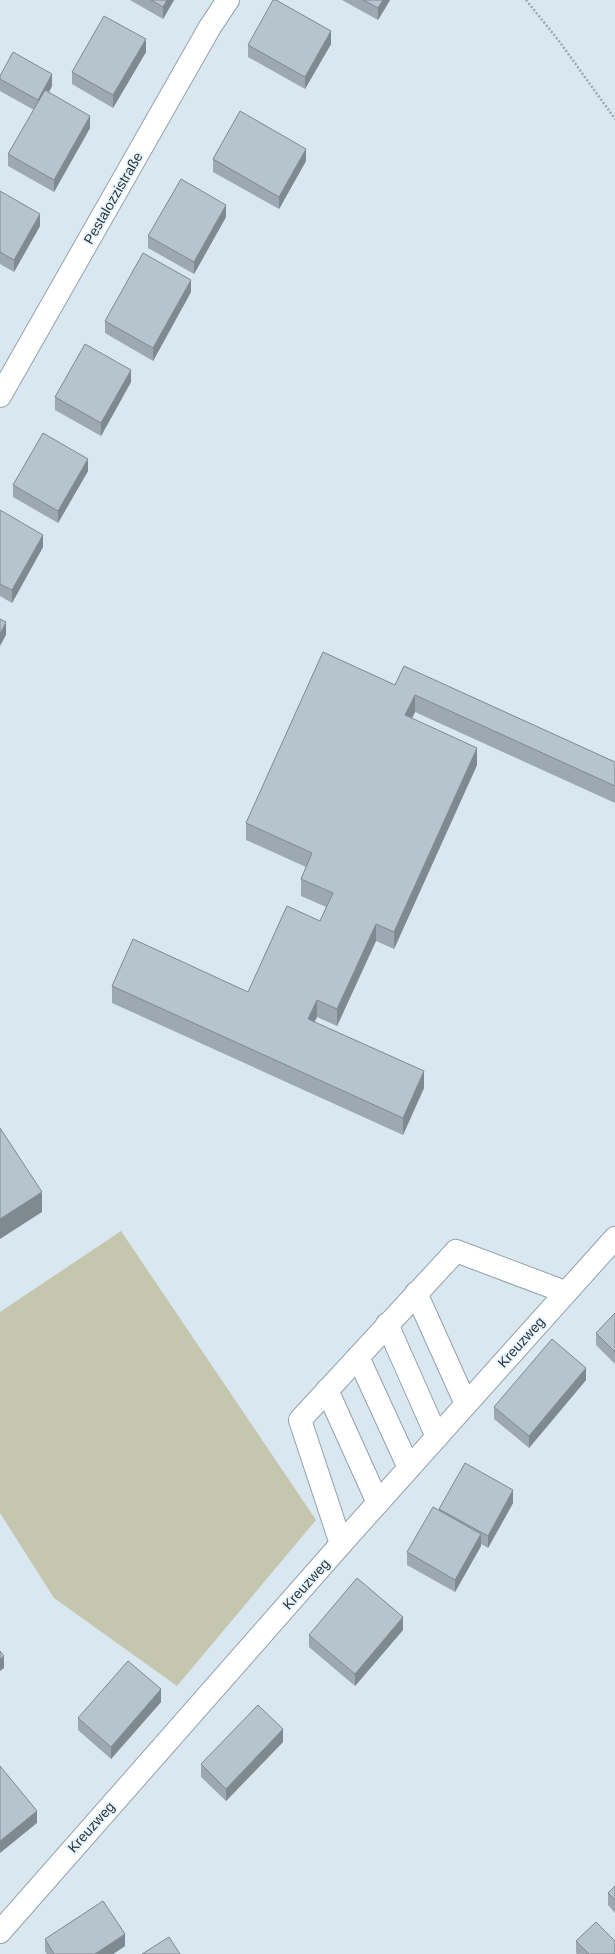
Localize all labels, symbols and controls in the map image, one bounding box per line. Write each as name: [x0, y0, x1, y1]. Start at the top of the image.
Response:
street label: Pestalozzistraße: [80, 149, 146, 247]
street label: Kreuzweg: [494, 1314, 548, 1370]
street label: Kreuzweg: [279, 1556, 333, 1612]
street label: Kreuzweg: [64, 1799, 118, 1855]

